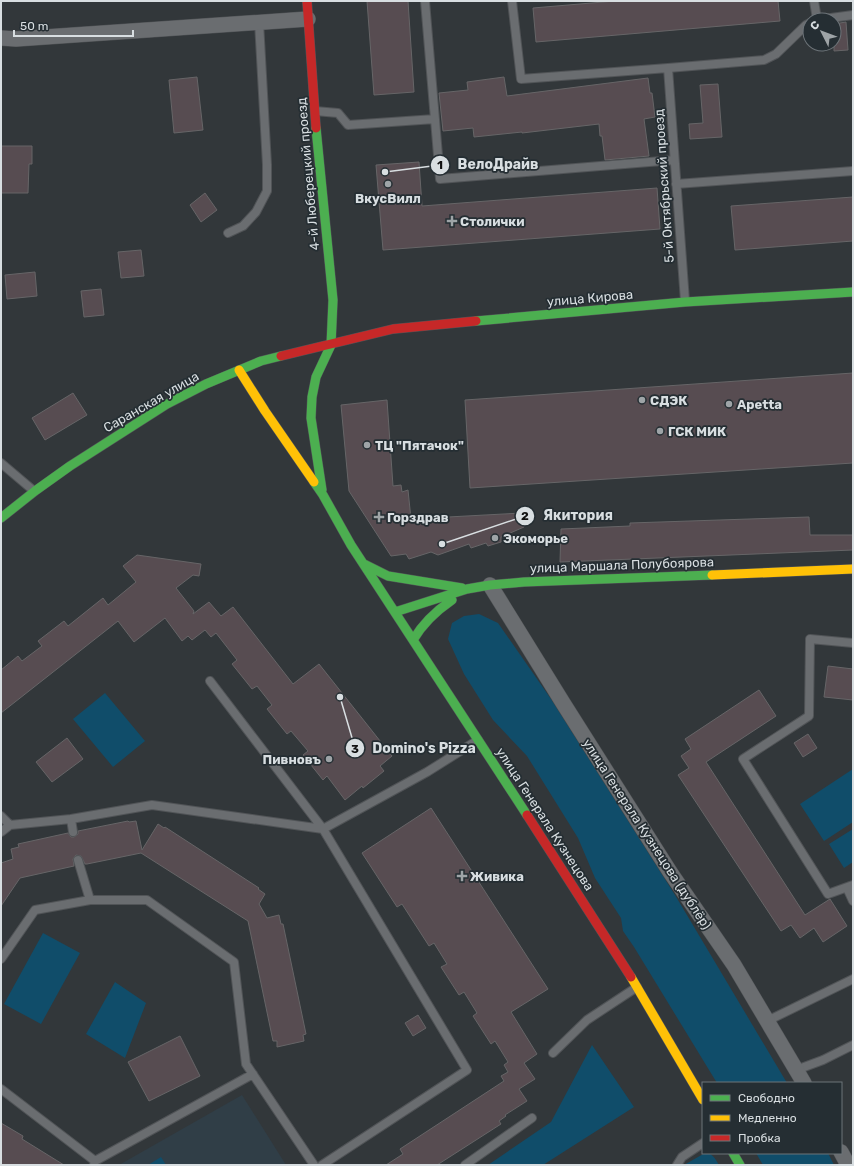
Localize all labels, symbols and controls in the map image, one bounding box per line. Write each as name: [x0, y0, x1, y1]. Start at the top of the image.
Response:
scale bar: [14, 12, 133, 38]
north arrow: [802, 12, 842, 52]
text: С: [808, 18, 823, 33]
text: 50 m: [20, 19, 48, 33]
street label: 4-й Люберецкий проезд: [294, 97, 322, 251]
street label: 5-й Октябрьский проезд: [651, 108, 677, 263]
callout: ВелоДрайв: [430, 152, 546, 178]
text: ВелоДрайв: [458, 156, 538, 173]
text: 1: [437, 158, 443, 172]
marker: ВкусВилл: [383, 179, 393, 189]
place label: ВкусВилл: [355, 191, 421, 206]
place label: Столички: [460, 214, 525, 229]
marker: Столички: [447, 216, 457, 226]
street label: улица Кирова: [546, 287, 634, 309]
street label: Саранская улица: [101, 369, 201, 435]
place label: СДЭК: [650, 393, 687, 408]
marker: СДЭК: [637, 395, 647, 405]
place label: Apetta: [737, 397, 782, 412]
marker: Apetta: [724, 399, 734, 409]
place label: ГСК МИК: [668, 424, 726, 439]
marker: ГСК МИК: [655, 426, 665, 436]
place label: ТЦ "Пятачок": [375, 438, 464, 453]
marker: ТЦ "Пятачок": [362, 440, 372, 450]
callout: Якитория: [515, 503, 621, 529]
text: Якитория: [543, 507, 613, 524]
text: 2: [521, 509, 529, 523]
place label: Горздрав: [387, 510, 449, 525]
marker: Горздрав: [374, 512, 384, 522]
place label: Экоморье: [503, 531, 568, 546]
marker: Экоморье: [490, 533, 500, 543]
street label: улица Маршала Полубоярова: [530, 554, 714, 576]
callout: Domino's Pizza: [345, 735, 484, 761]
street label: улица Генерала Кузнецова (дублёр): [580, 736, 714, 932]
text: Domino's Pizza: [372, 740, 476, 757]
text: 3: [351, 742, 359, 756]
street label: улица Генерала Кузнецова: [493, 745, 597, 893]
place label: Пивновъ: [263, 752, 322, 767]
marker: Пивновъ: [324, 754, 334, 764]
place label: Живика: [470, 869, 524, 884]
marker: Живика: [457, 871, 467, 881]
legend: [702, 1082, 842, 1154]
text: Свободно: [738, 1091, 795, 1105]
text: Медленно: [738, 1111, 797, 1125]
text: Пробка: [738, 1131, 781, 1145]

